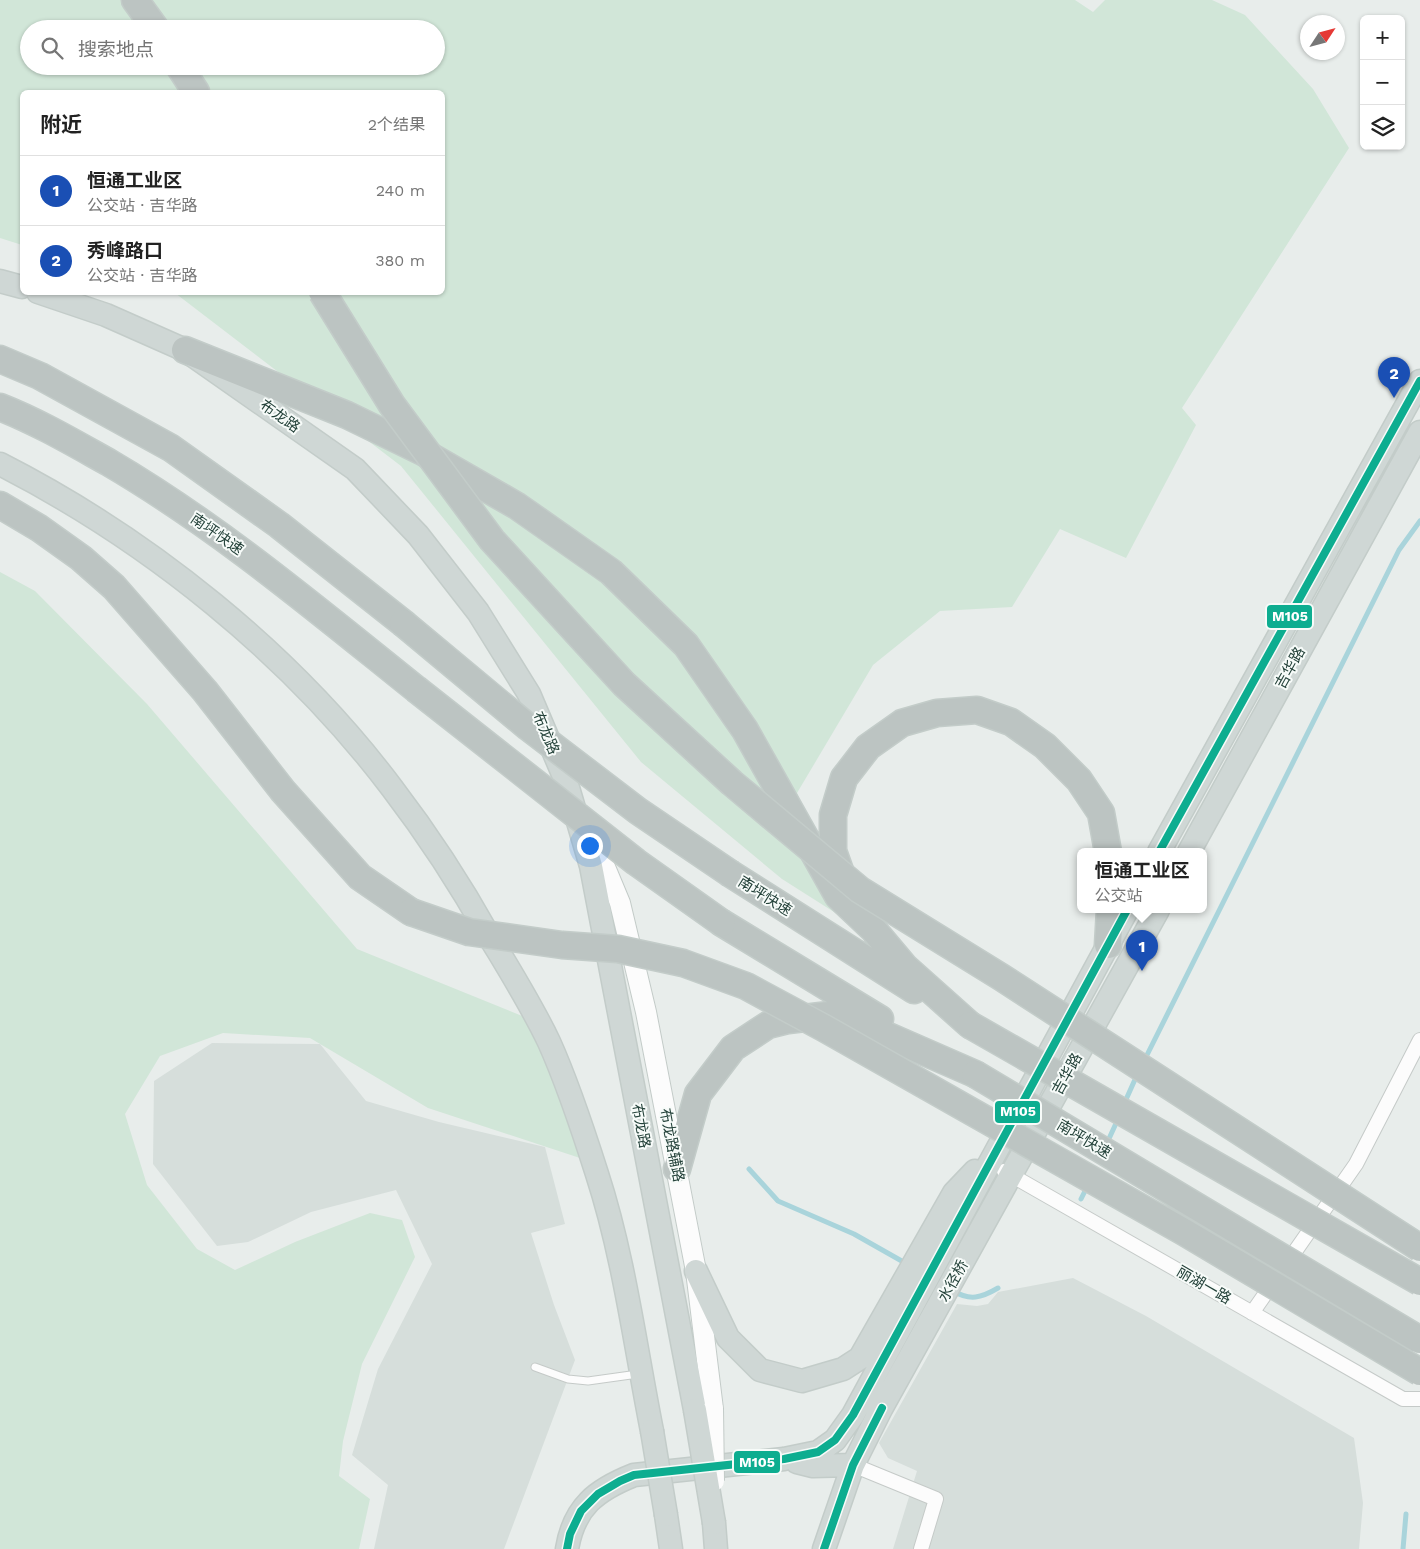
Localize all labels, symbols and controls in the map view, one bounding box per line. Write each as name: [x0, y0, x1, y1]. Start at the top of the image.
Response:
north arrow: [1300, 15, 1345, 60]
map controls: [1360, 15, 1405, 150]
button: +: [1360, 15, 1405, 60]
search box: [20, 20, 445, 75]
icon: search: [38, 34, 66, 62]
text: 搜索地点: [78, 38, 154, 61]
button: −: [1360, 60, 1405, 105]
button: layers: [1360, 105, 1405, 150]
text: 附近: [40, 112, 82, 137]
text: 2个结果: [368, 115, 425, 134]
text: 恒通工业区: [87, 169, 182, 192]
text: 1: [53, 181, 59, 200]
text: 240 m: [376, 181, 425, 200]
text: 公交站 · 吉华路: [87, 196, 198, 215]
text: 秀峰路口: [87, 239, 163, 262]
text: 2: [51, 251, 61, 270]
text: 380 m: [375, 251, 425, 270]
text: 公交站 · 吉华路: [87, 266, 198, 285]
pin: 2: [1378, 357, 1410, 398]
street label: 布龙路: [256, 396, 304, 436]
street label: 南坪快速: [187, 509, 247, 559]
line badge: M105: [1266, 604, 1313, 629]
text: M105: [1272, 608, 1308, 624]
street label: 吉华路: [1271, 644, 1309, 692]
street label: 布龙路: [529, 709, 563, 757]
your location: [577, 833, 603, 859]
popup: [1077, 848, 1207, 913]
text: 恒通工业区: [1094, 859, 1190, 882]
street label: 南坪快速: [735, 872, 795, 920]
text: 公交站: [1094, 886, 1143, 905]
pin: 1: [1126, 930, 1158, 971]
street label: 吉华路: [1048, 1050, 1086, 1098]
line badge: M105: [994, 1100, 1041, 1124]
street label: 布龙路: [628, 1102, 654, 1150]
text: M105: [1000, 1103, 1036, 1119]
street label: 布龙路辅路: [656, 1106, 688, 1184]
street label: 南坪快速: [1054, 1116, 1114, 1162]
street label: 水径桥: [934, 1257, 972, 1305]
street label: 丽湖一路: [1174, 1262, 1234, 1308]
line badge: M105: [733, 1450, 781, 1474]
text: M105: [739, 1454, 775, 1470]

